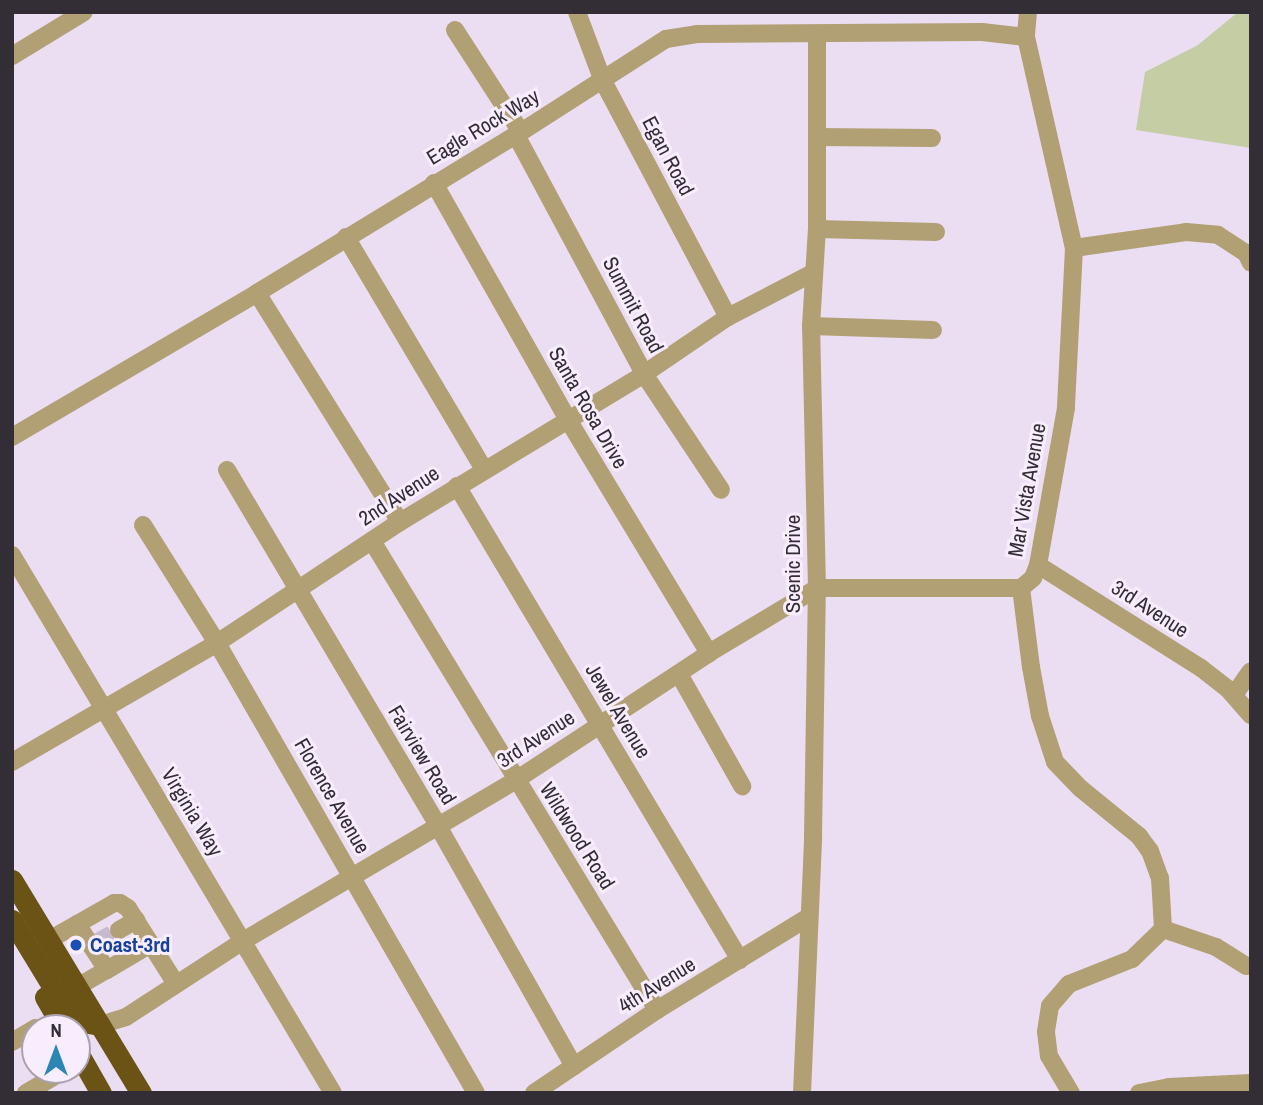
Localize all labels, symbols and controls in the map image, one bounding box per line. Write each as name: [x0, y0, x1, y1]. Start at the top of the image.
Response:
street label: Eagle Rock Way: [422, 84, 544, 170]
street label: Egan Road: [637, 112, 699, 200]
street label: Summit Road: [597, 253, 669, 357]
street label: Santa Rosa Drive: [543, 343, 633, 473]
street label: Mar Vista Avenue: [1003, 421, 1051, 559]
street label: 2nd Avenue: [354, 460, 444, 532]
street label: Scenic Drive: [780, 515, 806, 613]
street label: 3rd Avenue: [1106, 575, 1194, 643]
street label: Jewel Avenue: [580, 659, 656, 763]
street label: Fairview Road: [383, 701, 461, 809]
street label: 3rd Avenue: [492, 705, 580, 773]
street label: Florence Avenue: [289, 733, 375, 859]
street label: Virginia Way: [156, 763, 228, 861]
street label: Wildwood Road: [534, 778, 620, 894]
place label: Coast-3rd: [90, 932, 170, 958]
marker: Coast-3rd: [68, 937, 84, 953]
street label: 4th Avenue: [614, 951, 700, 1019]
north arrow: [21, 1014, 91, 1084]
text: N: [50, 1017, 62, 1043]

